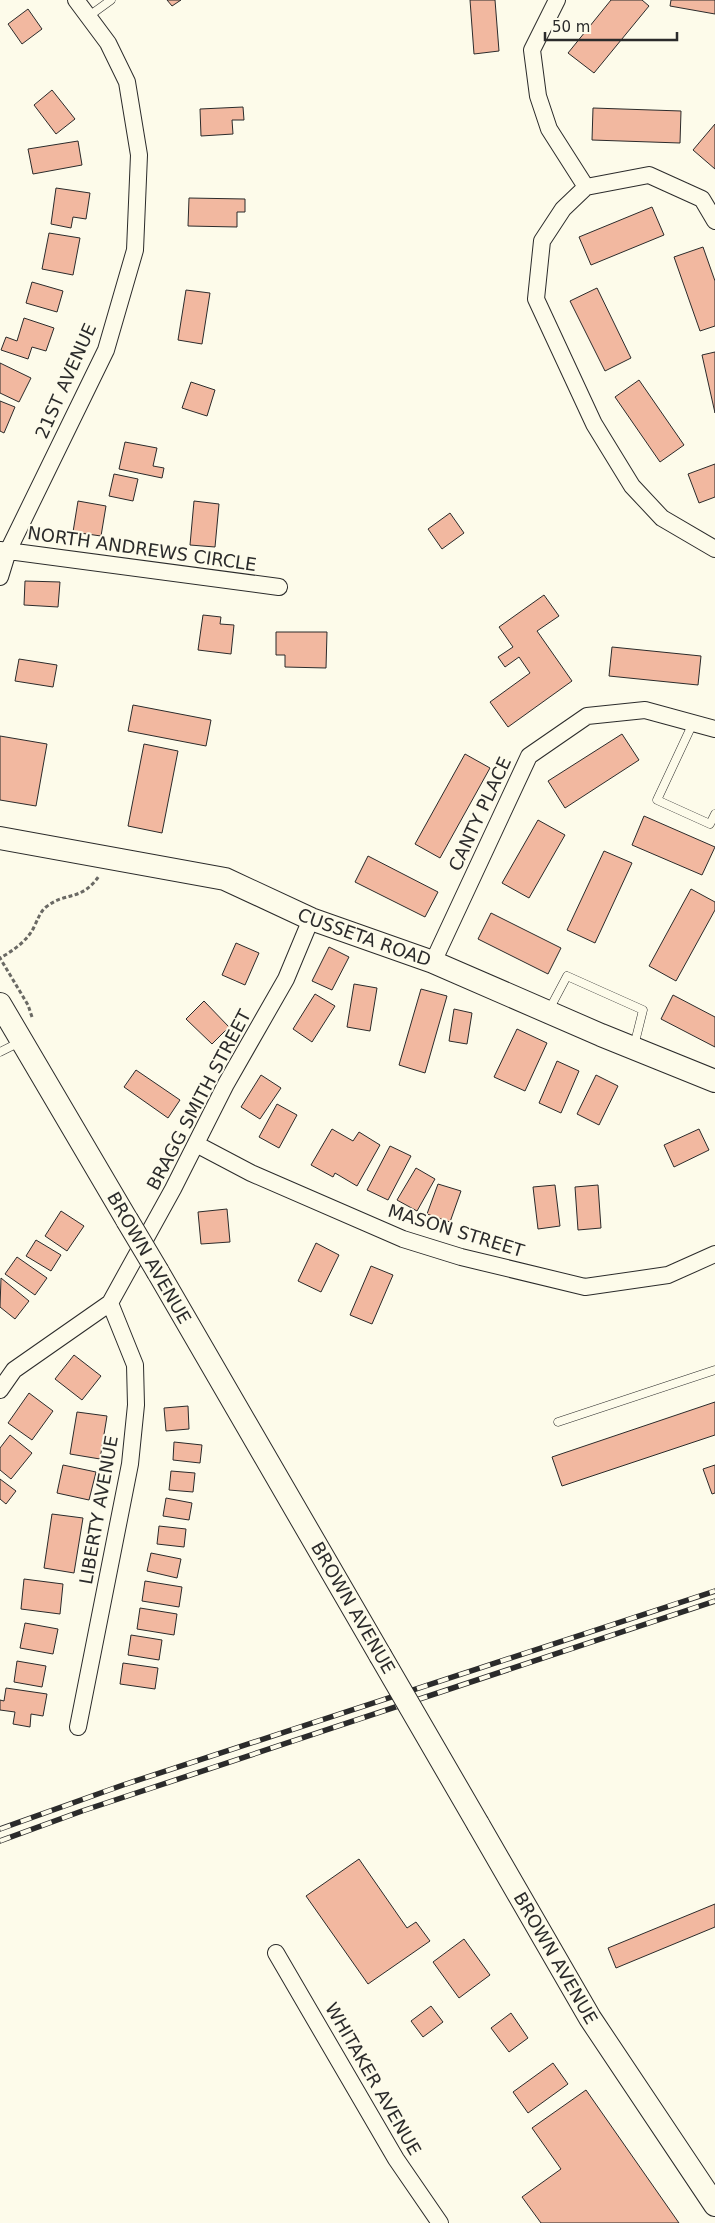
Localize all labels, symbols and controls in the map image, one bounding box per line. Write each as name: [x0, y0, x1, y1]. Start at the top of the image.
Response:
scale bar: [545, 10, 678, 42]
text: 50 m: [552, 18, 590, 36]
street label: 21ST AVENUE: [31, 320, 100, 442]
street label: NORTH ANDREWS CIRCLE: [26, 522, 258, 575]
street label: CANTY PLACE: [444, 753, 515, 874]
street label: CUSSETA ROAD: [294, 903, 434, 971]
street label: BRAGG SMITH STREET: [142, 1005, 255, 1193]
street label: BROWN AVENUE: [103, 1188, 196, 1327]
street label: MASON STREET: [386, 1200, 528, 1262]
street label: LIBERTY AVENUE: [75, 1434, 122, 1586]
street label: BROWN AVENUE: [307, 1538, 400, 1677]
street label: BROWN AVENUE: [510, 1888, 602, 2028]
street label: WHITAKER AVENUE: [321, 1999, 426, 2159]

